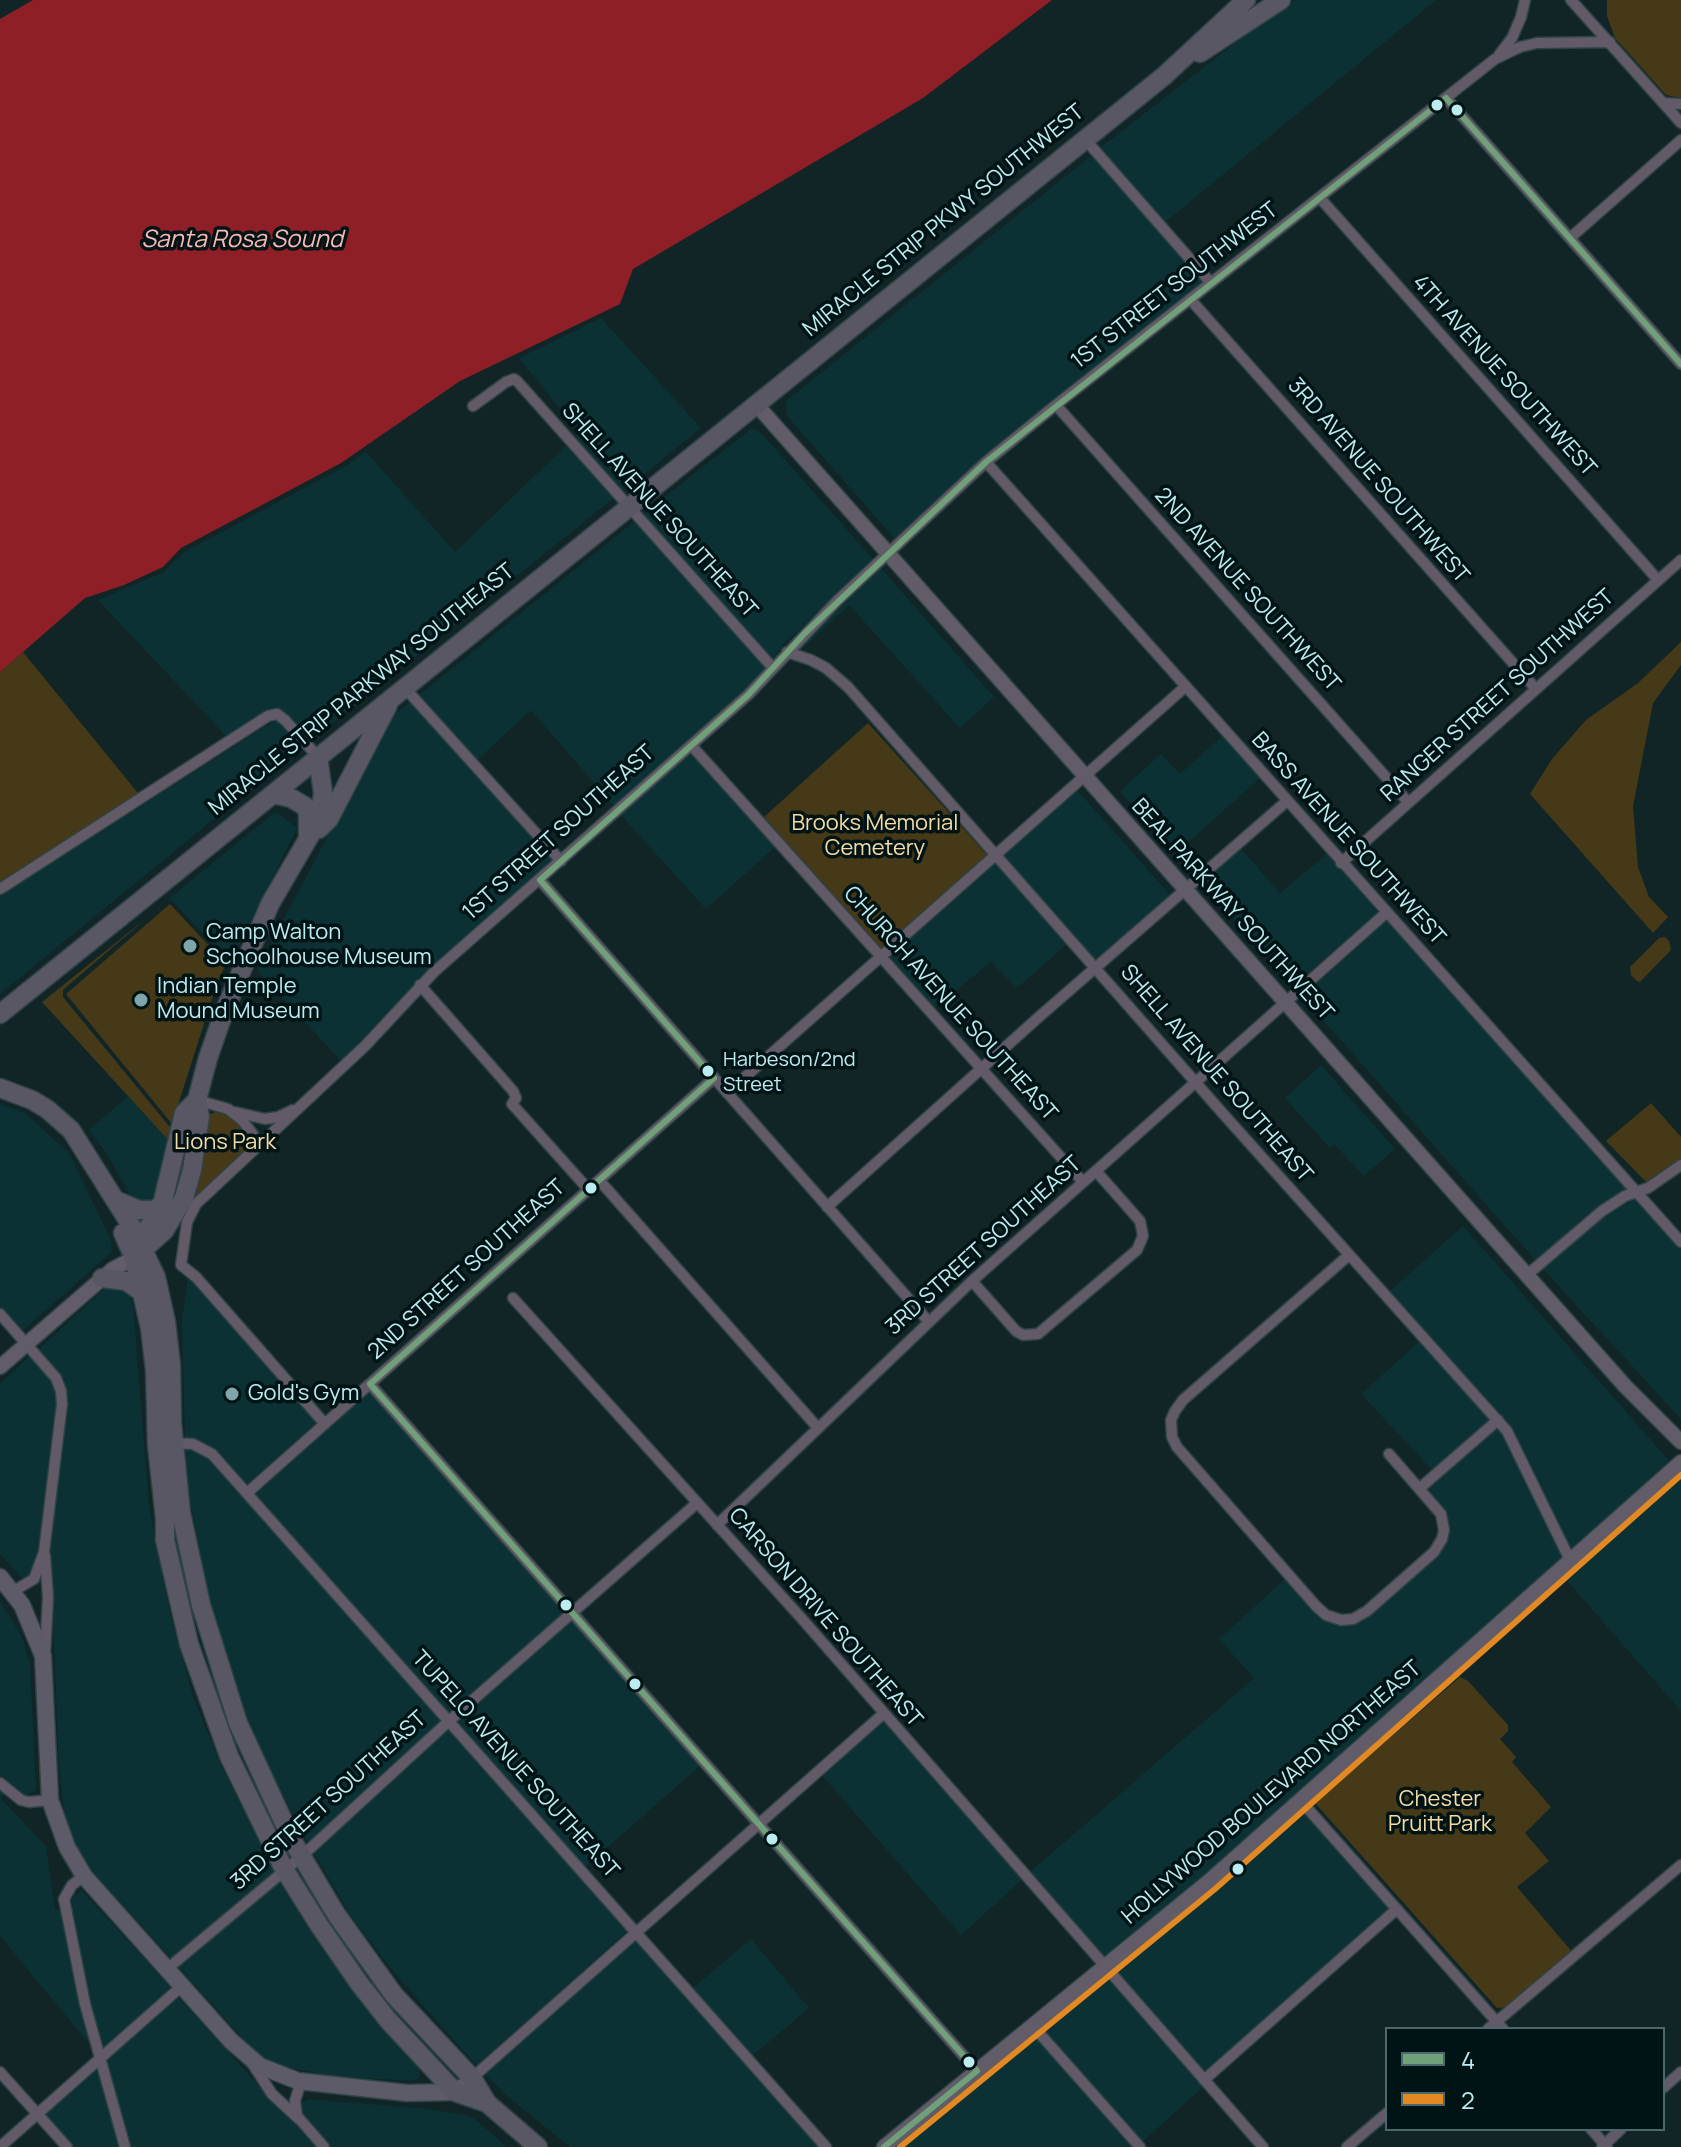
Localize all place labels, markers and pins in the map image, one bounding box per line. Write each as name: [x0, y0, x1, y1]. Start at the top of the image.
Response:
unlabelled marker: [1429, 97, 1445, 113]
unlabelled marker: [1449, 102, 1465, 118]
place label: Camp Walton Schoolhouse Museum: [206, 920, 432, 972]
marker: Camp Walton Schoolhouse Museum: [181, 937, 199, 955]
place label: Indian Temple Mound Museum: [157, 974, 320, 1026]
marker: Indian Temple Mound Museum: [132, 991, 150, 1009]
place label: Harbeson/2nd Street: [723, 1048, 856, 1095]
marker: Harbeson/2nd Street: [700, 1063, 716, 1079]
unlabelled marker: [583, 1180, 599, 1196]
place label: Gold's Gym: [248, 1381, 359, 1407]
marker: Gold's Gym: [223, 1385, 241, 1403]
unlabelled marker: [558, 1597, 574, 1613]
unlabelled marker: [627, 1676, 643, 1692]
unlabelled marker: [764, 1831, 780, 1847]
unlabelled marker: [1230, 1861, 1246, 1877]
unlabelled marker: [961, 2054, 977, 2070]

